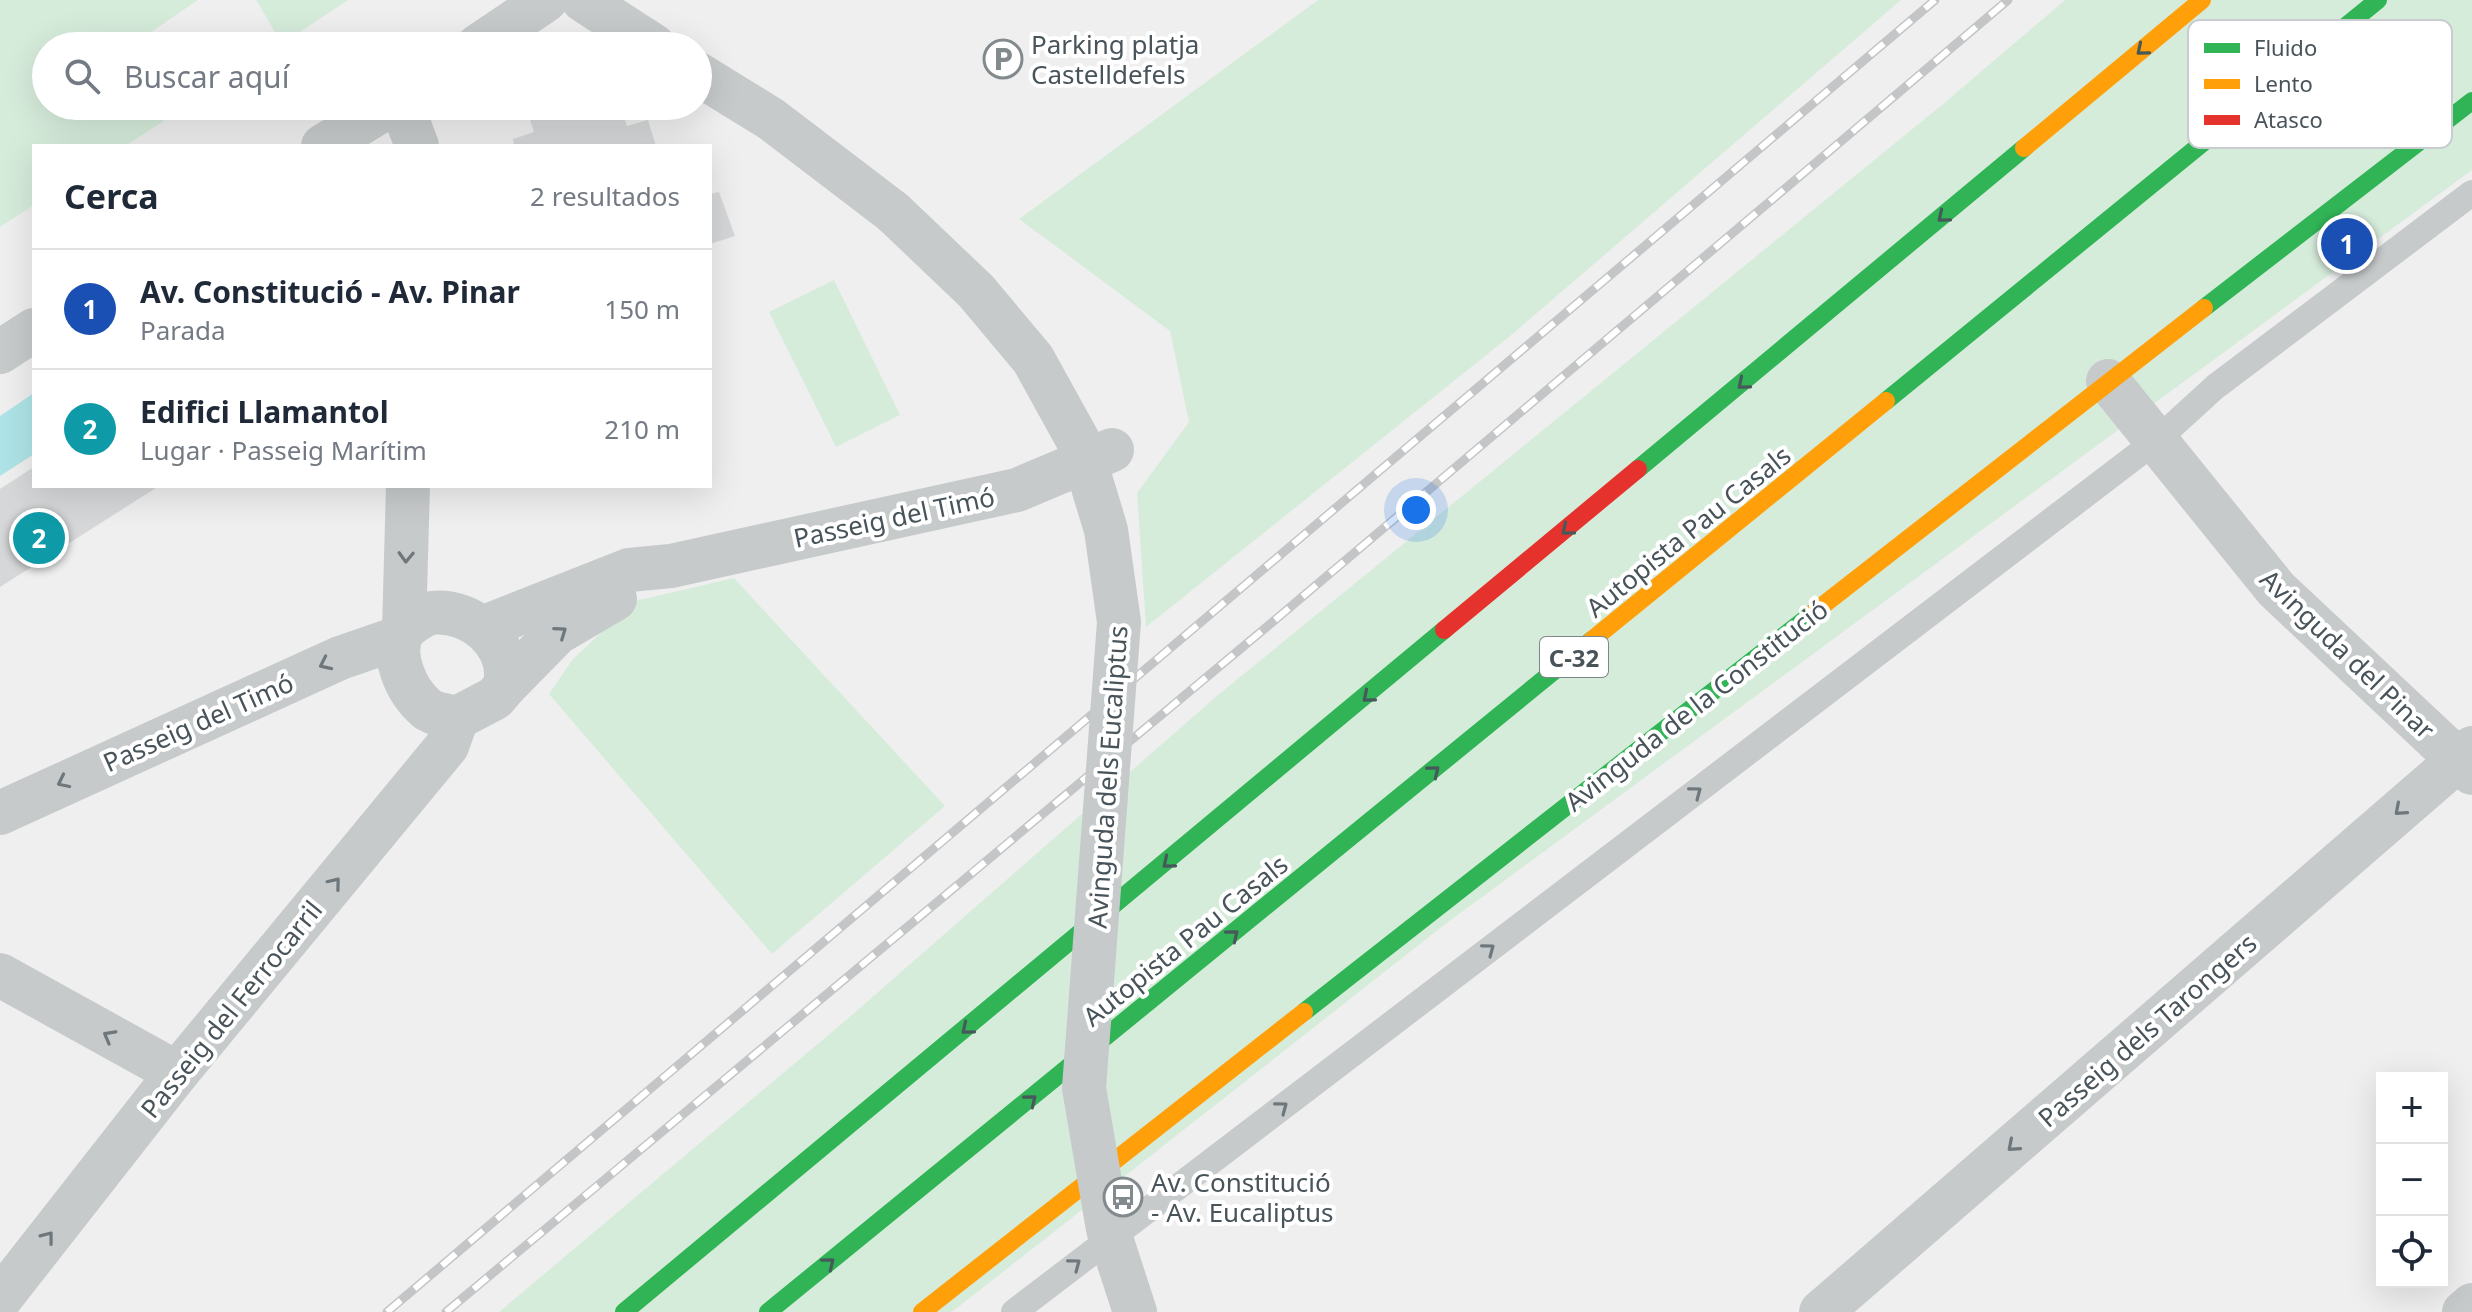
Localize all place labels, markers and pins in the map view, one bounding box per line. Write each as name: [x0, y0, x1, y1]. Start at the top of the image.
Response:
place label: Parking platja Castelldefels: [1031, 26, 1199, 92]
parking icon: Parking platja Castelldefels: [982, 38, 1024, 80]
pin: 1: [2321, 214, 2373, 274]
pin: 2: [13, 508, 65, 568]
place label: Av. Constitució - Av. Eucaliptus: [1151, 1164, 1334, 1230]
bus stop icon: Av. Constitució - Av. Eucaliptus: [1102, 1176, 1144, 1218]

